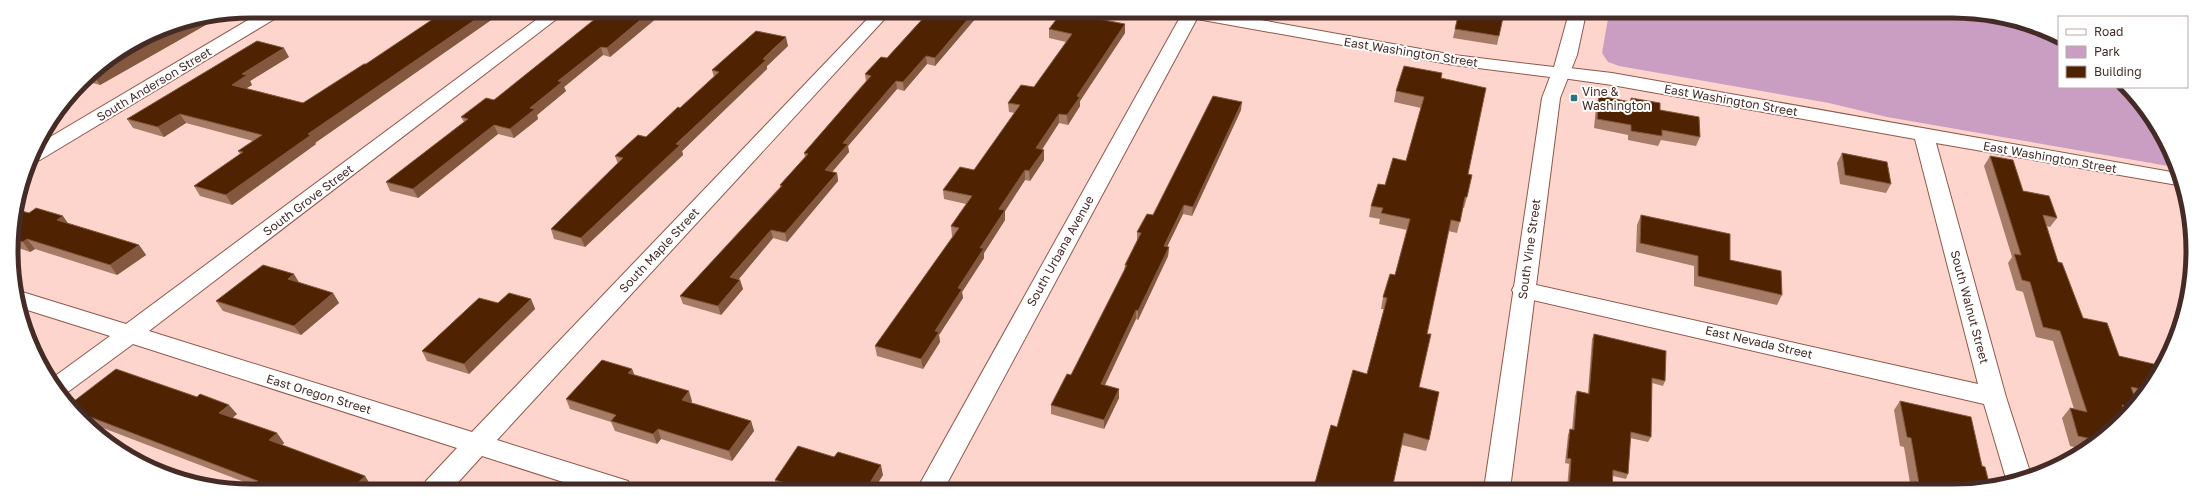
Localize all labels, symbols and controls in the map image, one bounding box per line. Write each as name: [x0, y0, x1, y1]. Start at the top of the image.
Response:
legend: [2058, 16, 2188, 88]
text: Road: [2094, 24, 2123, 39]
street label: East Washington Street: [1343, 34, 1479, 70]
street label: South Anderson Street: [94, 44, 214, 124]
text: Park: [2094, 44, 2120, 59]
text: Building: [2094, 64, 2142, 79]
street label: East Washington Street: [1663, 81, 1799, 119]
place label: Vine & Washington: [1582, 84, 1651, 113]
marker: Vine & Washington: [1569, 93, 1579, 103]
street label: East Washington Street: [1982, 138, 2118, 176]
street label: South Grove Street: [260, 161, 356, 239]
street label: South Urbana Avenue: [1023, 193, 1097, 309]
street label: South Vine Street: [1515, 198, 1544, 300]
street label: South Maple Street: [616, 204, 702, 296]
street label: South Walnut Street: [1948, 249, 1992, 366]
street label: East Nevada Street: [1704, 322, 1814, 362]
street label: East Oregon Street: [265, 371, 374, 417]

